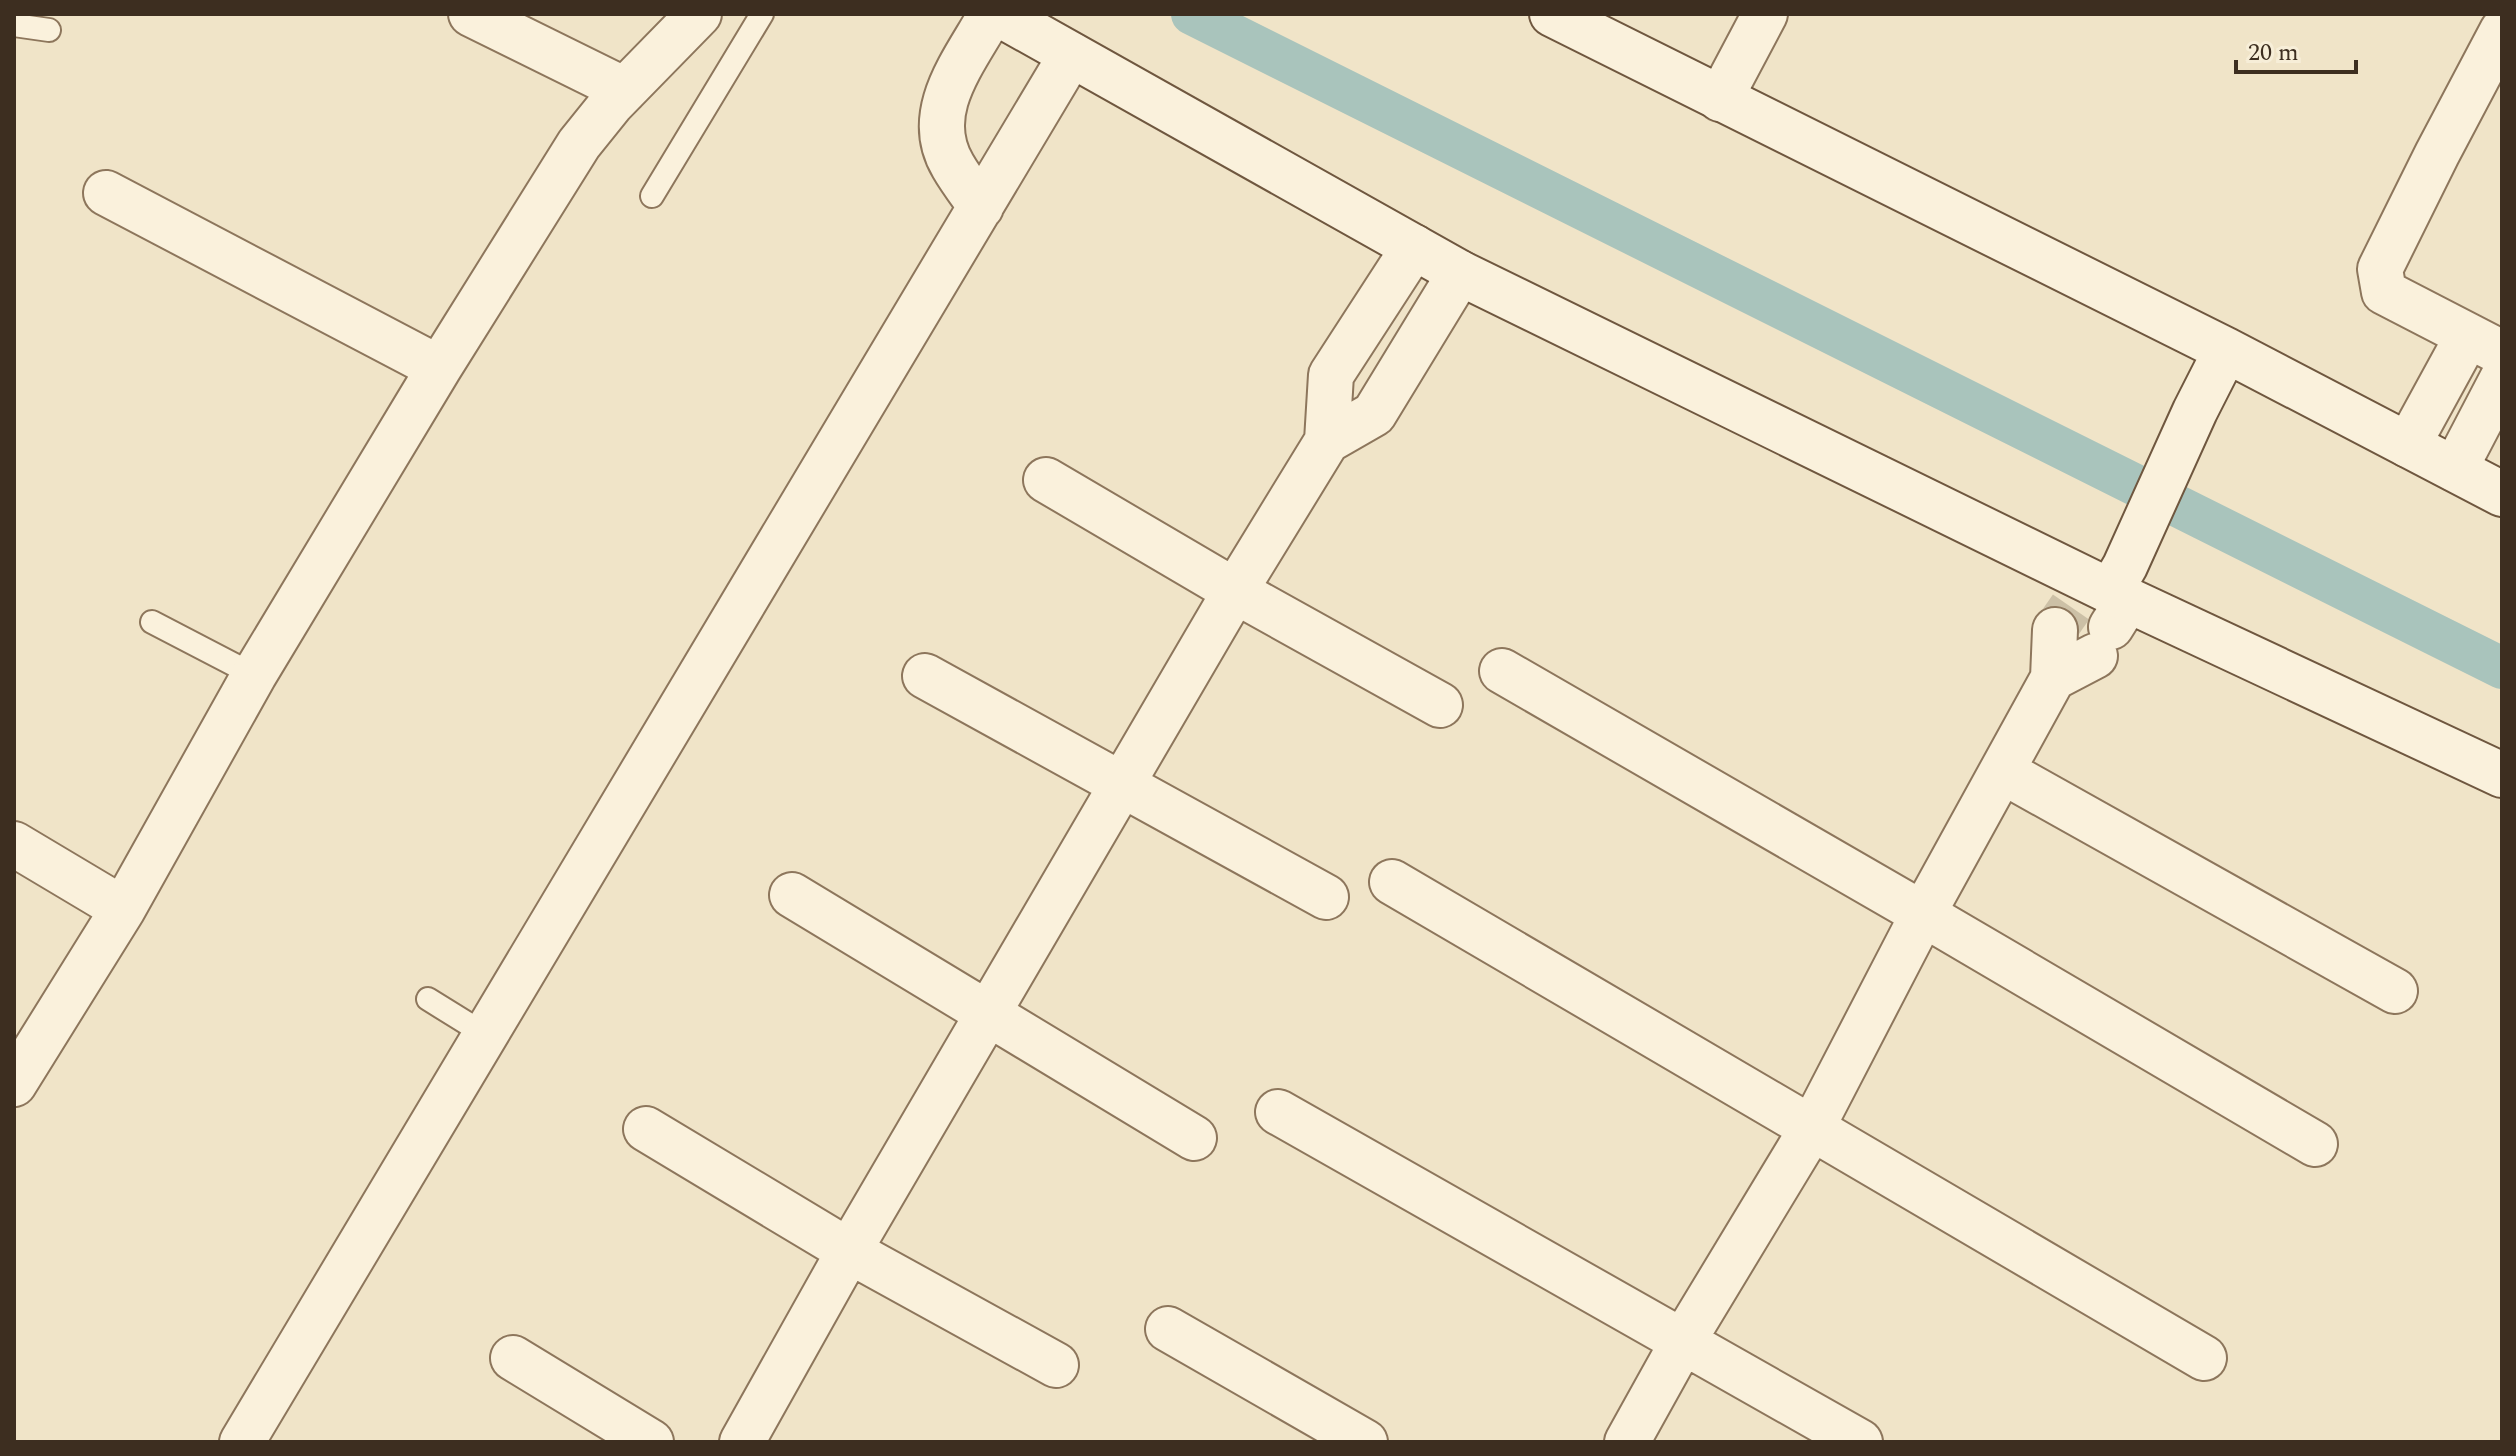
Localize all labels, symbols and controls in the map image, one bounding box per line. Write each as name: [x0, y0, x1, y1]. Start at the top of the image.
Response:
scale bar: [2236, 24, 2356, 74]
text: 20 m: [2248, 35, 2299, 71]

